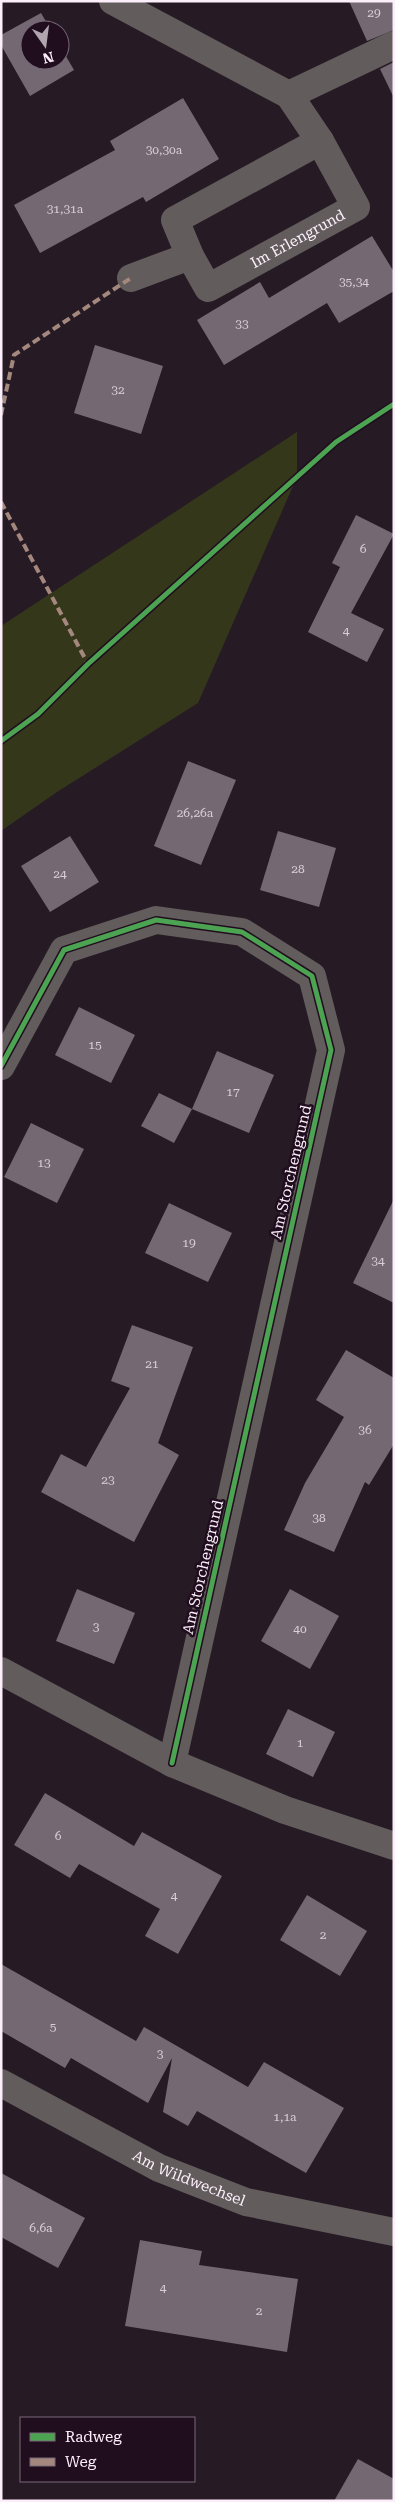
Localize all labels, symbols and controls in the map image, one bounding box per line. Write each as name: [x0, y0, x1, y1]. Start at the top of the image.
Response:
house number: 29: [367, 6, 381, 20]
north arrow: [20, 20, 70, 70]
text: N: [41, 49, 55, 67]
house number: 30,30a: [146, 143, 183, 157]
house number: 31,31a: [47, 202, 84, 216]
street label: Im Erlengrund: [247, 206, 348, 272]
house number: 35,34: [339, 275, 369, 289]
house number: 33: [235, 317, 249, 331]
house number: 32: [111, 383, 125, 397]
house number: 6: [360, 542, 367, 556]
house number: 4: [343, 624, 350, 638]
house number: 26,26a: [177, 806, 214, 820]
house number: 28: [291, 862, 305, 876]
house number: 24: [53, 867, 67, 881]
house number: 15: [88, 1038, 102, 1052]
house number: 17: [226, 1085, 240, 1099]
street label: Am Storchengrund: [267, 1103, 315, 1241]
house number: 13: [37, 1156, 51, 1170]
house number: 19: [182, 1236, 196, 1250]
house number: 34: [371, 1254, 385, 1268]
house number: 21: [145, 1357, 159, 1371]
house number: 36: [358, 1423, 372, 1437]
house number: 23: [101, 1473, 115, 1487]
street label: Am Storchengrund: [179, 1498, 227, 1636]
house number: 38: [312, 1511, 326, 1525]
house number: 3: [93, 1620, 100, 1634]
house number: 40: [293, 1622, 307, 1636]
house number: 1: [297, 1736, 304, 1750]
house number: 6: [55, 1829, 62, 1843]
house number: 4: [171, 1889, 178, 1903]
house number: 2: [320, 1928, 327, 1942]
house number: 5: [50, 2020, 57, 2034]
house number: 3: [157, 2047, 164, 2061]
house number: 1,1a: [273, 2110, 297, 2124]
street label: Am Wildwechsel: [129, 2146, 248, 2210]
house number: 6,6a: [29, 2221, 53, 2235]
house number: 4: [160, 2281, 167, 2295]
house number: 2: [256, 2304, 263, 2318]
legend: [20, 2417, 195, 2482]
text: Radweg: [65, 2428, 122, 2446]
text: Weg: [65, 2453, 97, 2471]

